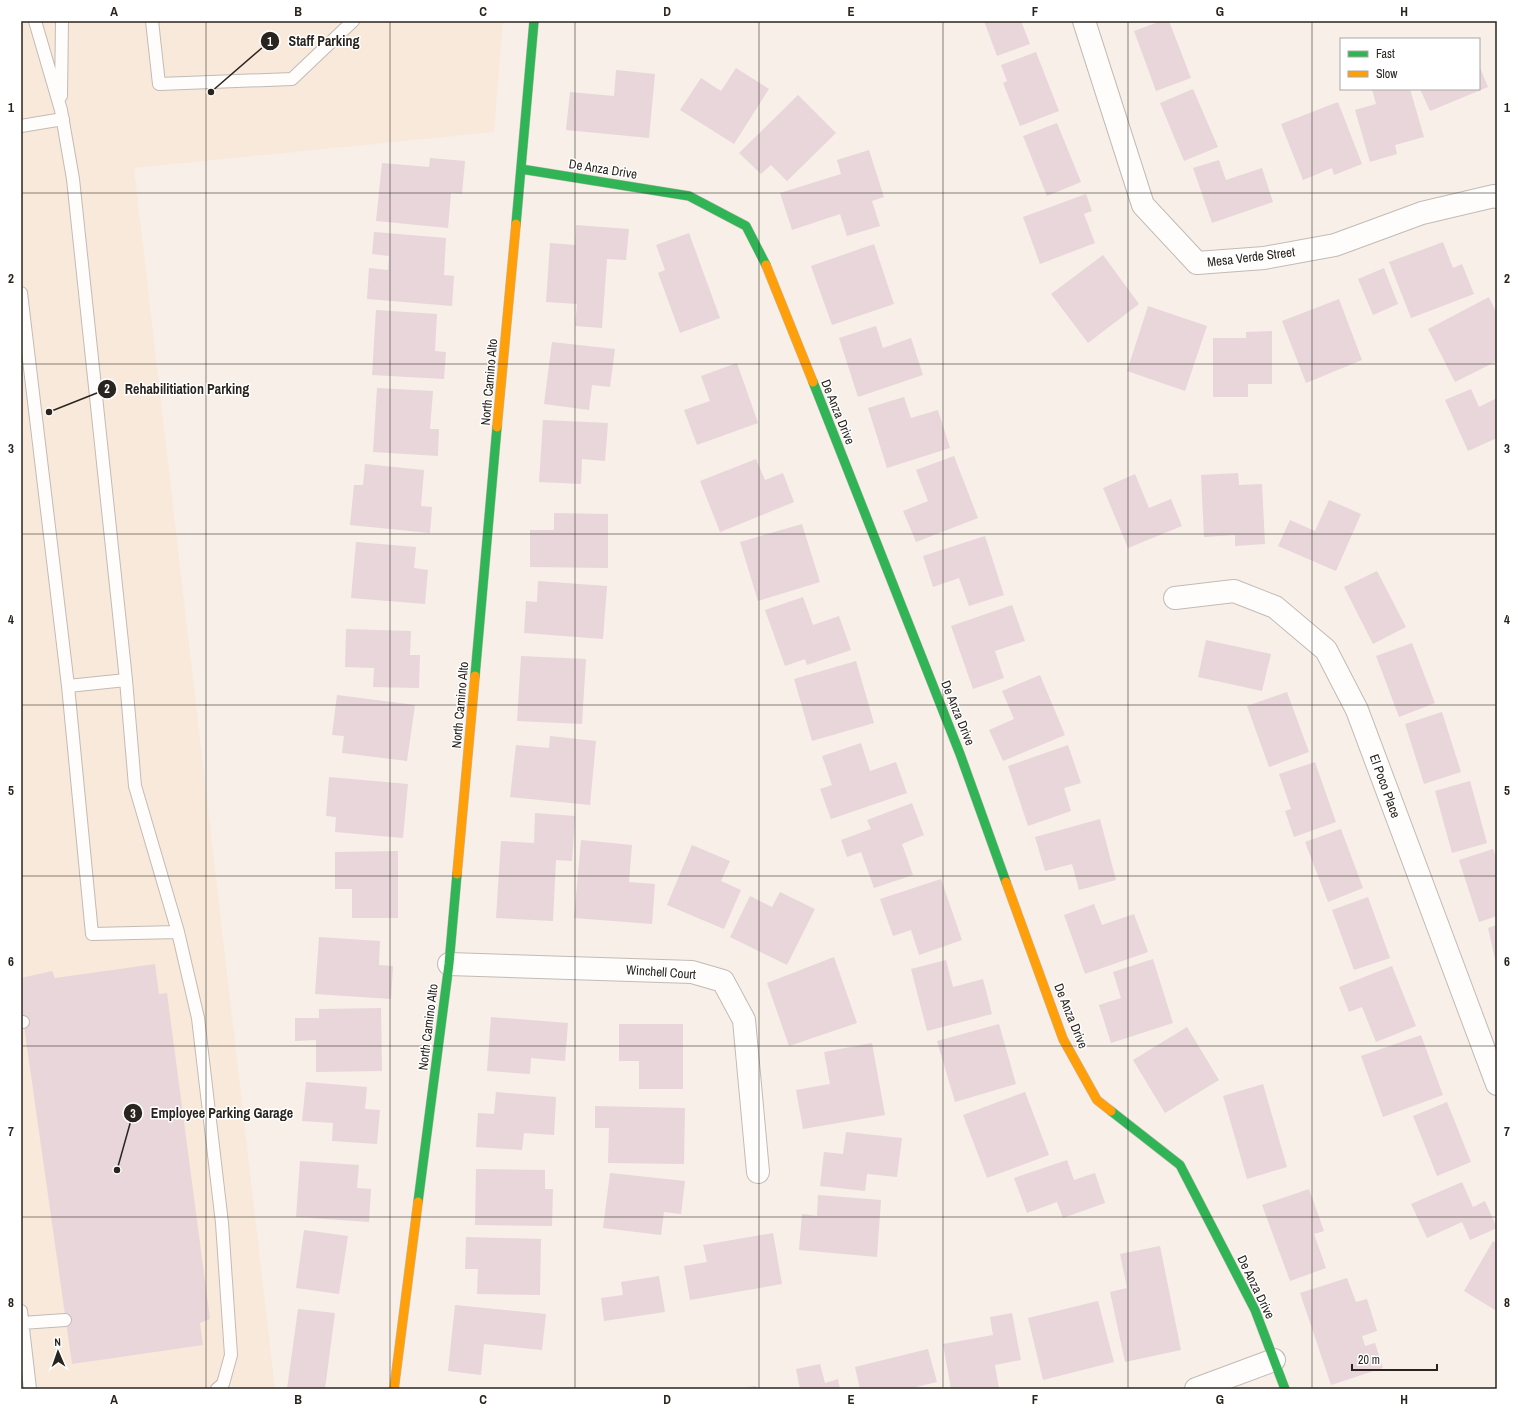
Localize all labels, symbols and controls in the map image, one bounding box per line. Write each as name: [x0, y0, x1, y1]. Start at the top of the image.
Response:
text: A: [110, 3, 118, 20]
text: B: [294, 3, 302, 20]
text: C: [479, 3, 487, 20]
text: D: [663, 3, 671, 20]
text: E: [847, 3, 855, 20]
text: F: [1032, 3, 1039, 20]
text: G: [1216, 3, 1224, 20]
text: H: [1400, 3, 1408, 20]
callout: Staff Parking: [260, 28, 367, 54]
text: Staff Parking: [289, 32, 359, 50]
text: 1: [267, 34, 273, 50]
legend: [1340, 38, 1480, 90]
text: Fast: [1376, 46, 1395, 62]
text: Slow: [1376, 66, 1398, 82]
text: 1: [8, 99, 14, 116]
text: 1: [1504, 99, 1510, 116]
street label: De Anza Drive: [568, 155, 638, 183]
street label: Mesa Verde Street: [1206, 243, 1296, 271]
text: 2: [8, 270, 14, 287]
text: 2: [1504, 270, 1510, 287]
street label: North Camino Alto: [477, 338, 501, 426]
callout: Rehabilitiation Parking: [97, 376, 257, 402]
street label: De Anza Drive: [817, 377, 859, 447]
text: Rehabilitiation Parking: [125, 380, 249, 398]
text: 2: [104, 381, 110, 397]
text: 3: [8, 440, 14, 457]
text: 3: [1504, 440, 1510, 457]
text: 4: [8, 611, 14, 628]
text: 4: [1504, 611, 1510, 628]
street label: North Camino Alto: [448, 661, 472, 749]
street label: De Anza Drive: [937, 678, 979, 748]
street label: El Poco Place: [1366, 752, 1404, 820]
text: 5: [8, 782, 14, 799]
text: 5: [1504, 782, 1510, 799]
text: 6: [8, 953, 14, 970]
text: 6: [1504, 953, 1510, 970]
street label: Winchell Court: [626, 961, 696, 983]
street label: De Anza Drive: [1050, 981, 1092, 1051]
street label: North Camino Alto: [414, 983, 442, 1071]
callout: Employee Parking Garage: [123, 1100, 301, 1126]
text: Employee Parking Garage: [151, 1104, 293, 1122]
text: 3: [130, 1106, 136, 1122]
text: 7: [8, 1123, 14, 1140]
text: 7: [1504, 1123, 1510, 1140]
street label: De Anza Drive: [1233, 1252, 1279, 1322]
text: 8: [8, 1294, 14, 1311]
text: 8: [1504, 1294, 1510, 1311]
north arrow: [38, 1332, 78, 1372]
text: N: [54, 1335, 61, 1349]
scale bar: [1352, 1346, 1437, 1372]
text: 20 m: [1358, 1352, 1380, 1368]
text: A: [110, 1391, 118, 1408]
text: B: [294, 1391, 302, 1408]
text: C: [479, 1391, 487, 1408]
text: D: [663, 1391, 671, 1408]
text: E: [847, 1391, 855, 1408]
text: F: [1032, 1391, 1039, 1408]
text: G: [1216, 1391, 1224, 1408]
text: H: [1400, 1391, 1408, 1408]

